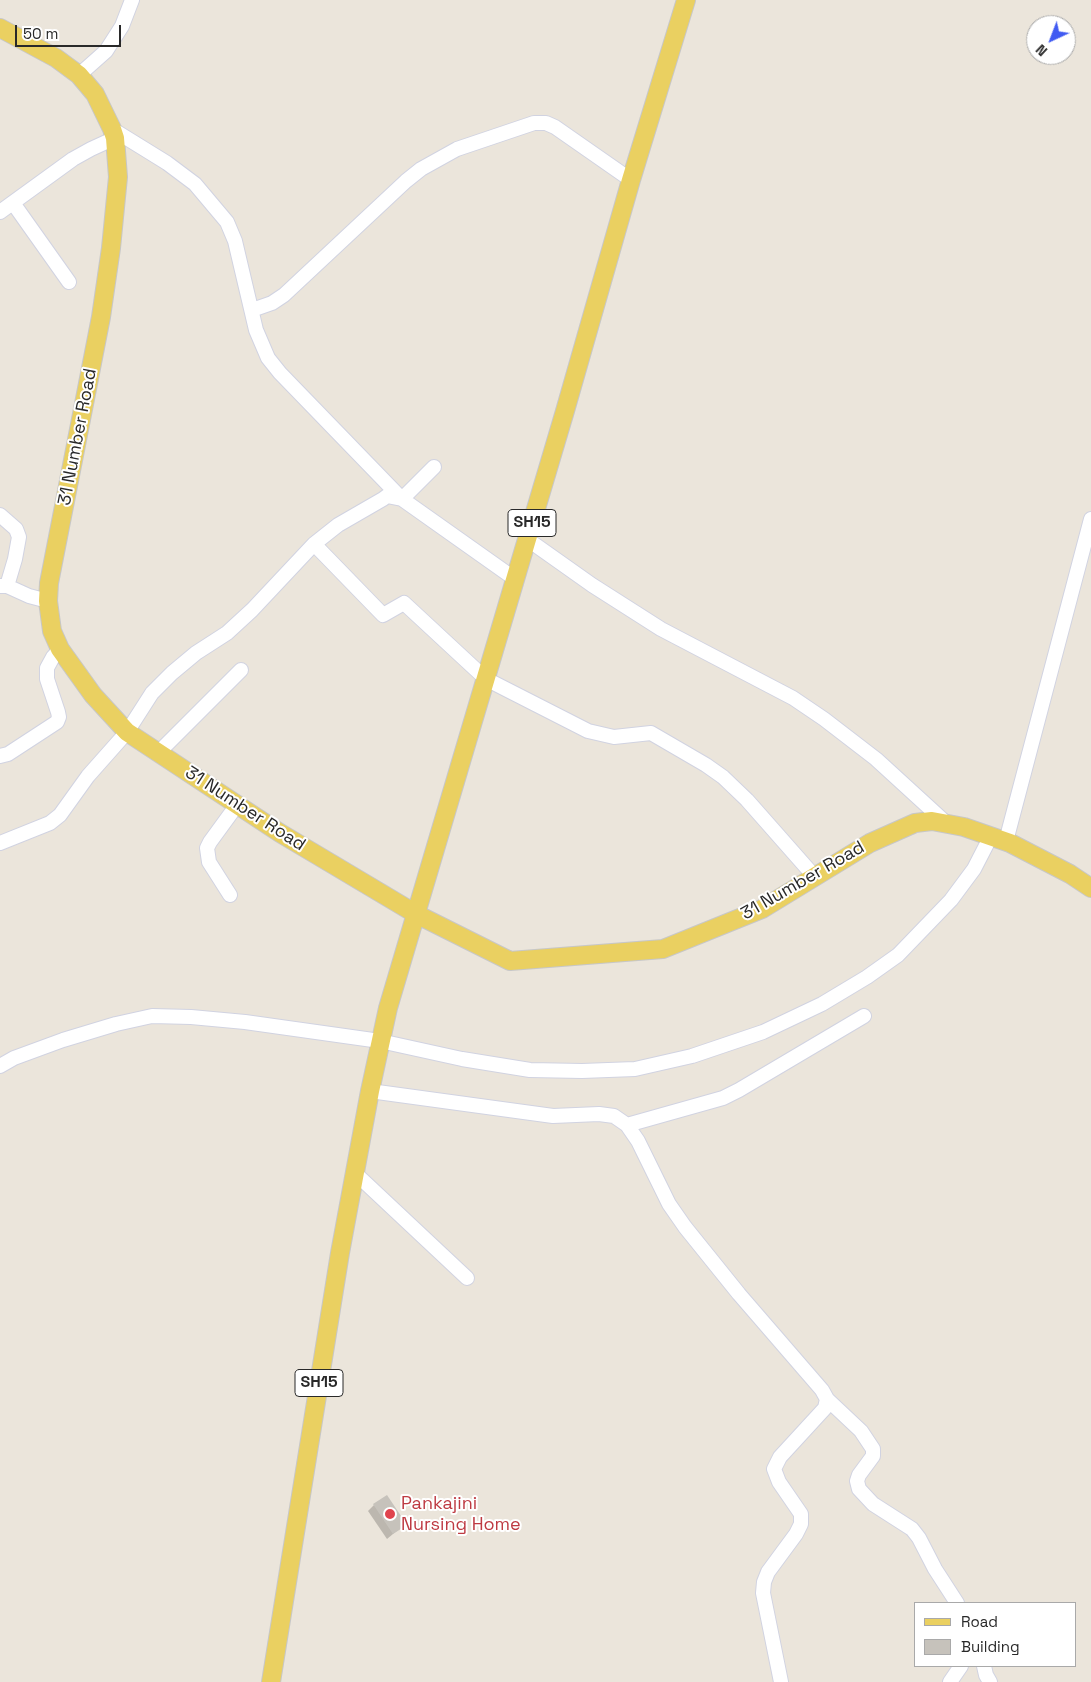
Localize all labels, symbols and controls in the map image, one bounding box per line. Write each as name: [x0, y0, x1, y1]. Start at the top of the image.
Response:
scale bar: [18, 15, 124, 47]
north arrow: [1026, 15, 1076, 65]
text: 50 m: [23, 24, 58, 43]
text: N: [1032, 40, 1051, 60]
street label: 31 Number Road: [54, 367, 102, 507]
road number: SH15: [508, 509, 556, 536]
street label: 31 Number Road: [181, 762, 309, 856]
street label: 31 Number Road: [737, 837, 869, 925]
road number: SH15: [295, 1370, 343, 1396]
place label: Pankajini Nursing Home: [401, 1493, 521, 1536]
marker: Pankajini Nursing Home: [383, 1507, 397, 1521]
legend: [914, 1602, 1076, 1667]
text: Road: [961, 1612, 998, 1631]
text: Building: [961, 1637, 1020, 1656]

